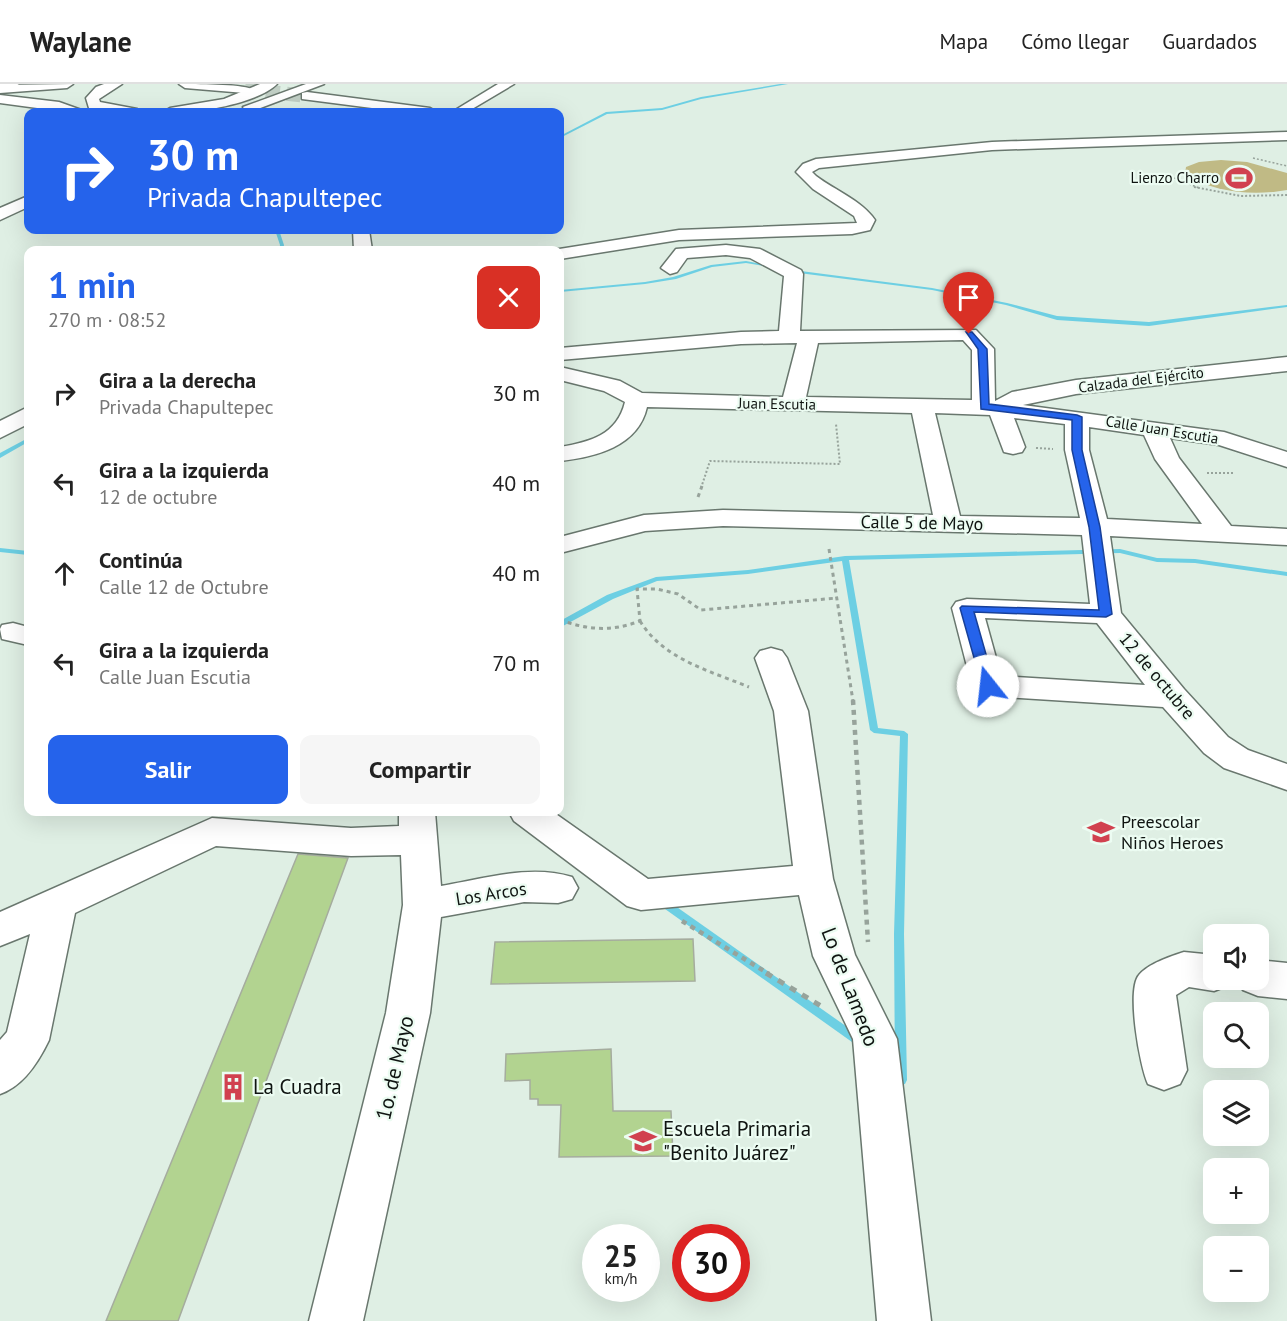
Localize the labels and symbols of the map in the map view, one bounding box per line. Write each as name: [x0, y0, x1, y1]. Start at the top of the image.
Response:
sports icon: Lienzo Charro: [1224, 163, 1254, 193]
place label: Lienzo Charro: [1130, 168, 1219, 187]
pin: [943, 272, 994, 334]
street label: Calzada del Ejército: [1077, 362, 1205, 397]
street label: Juan Escutia: [737, 393, 816, 414]
street label: Calle Juan Escutia: [1104, 411, 1220, 448]
street label: Calle 5 de Mayo: [861, 510, 984, 535]
street label: 12 de octubre: [1114, 627, 1200, 724]
position arrow: [956, 654, 1020, 718]
place label: Preescolar Niños Heroes: [1121, 810, 1224, 854]
school or university icon: Preescolar Niños Heroes: [1086, 817, 1116, 847]
street label: Los Arcos: [454, 877, 528, 910]
street label: Lo de Lamedo: [815, 924, 886, 1050]
street label: 1o. de Mayo: [369, 1013, 420, 1123]
building icon: La Cuadra: [218, 1072, 248, 1102]
place label: La Cuadra: [253, 1073, 342, 1100]
place label: Escuela Primaria "Benito Juárez": [663, 1115, 811, 1166]
school or university icon: Escuela Primaria "Benito Juárez": [628, 1126, 658, 1156]
speed limit sign: 30: [672, 1224, 750, 1302]

